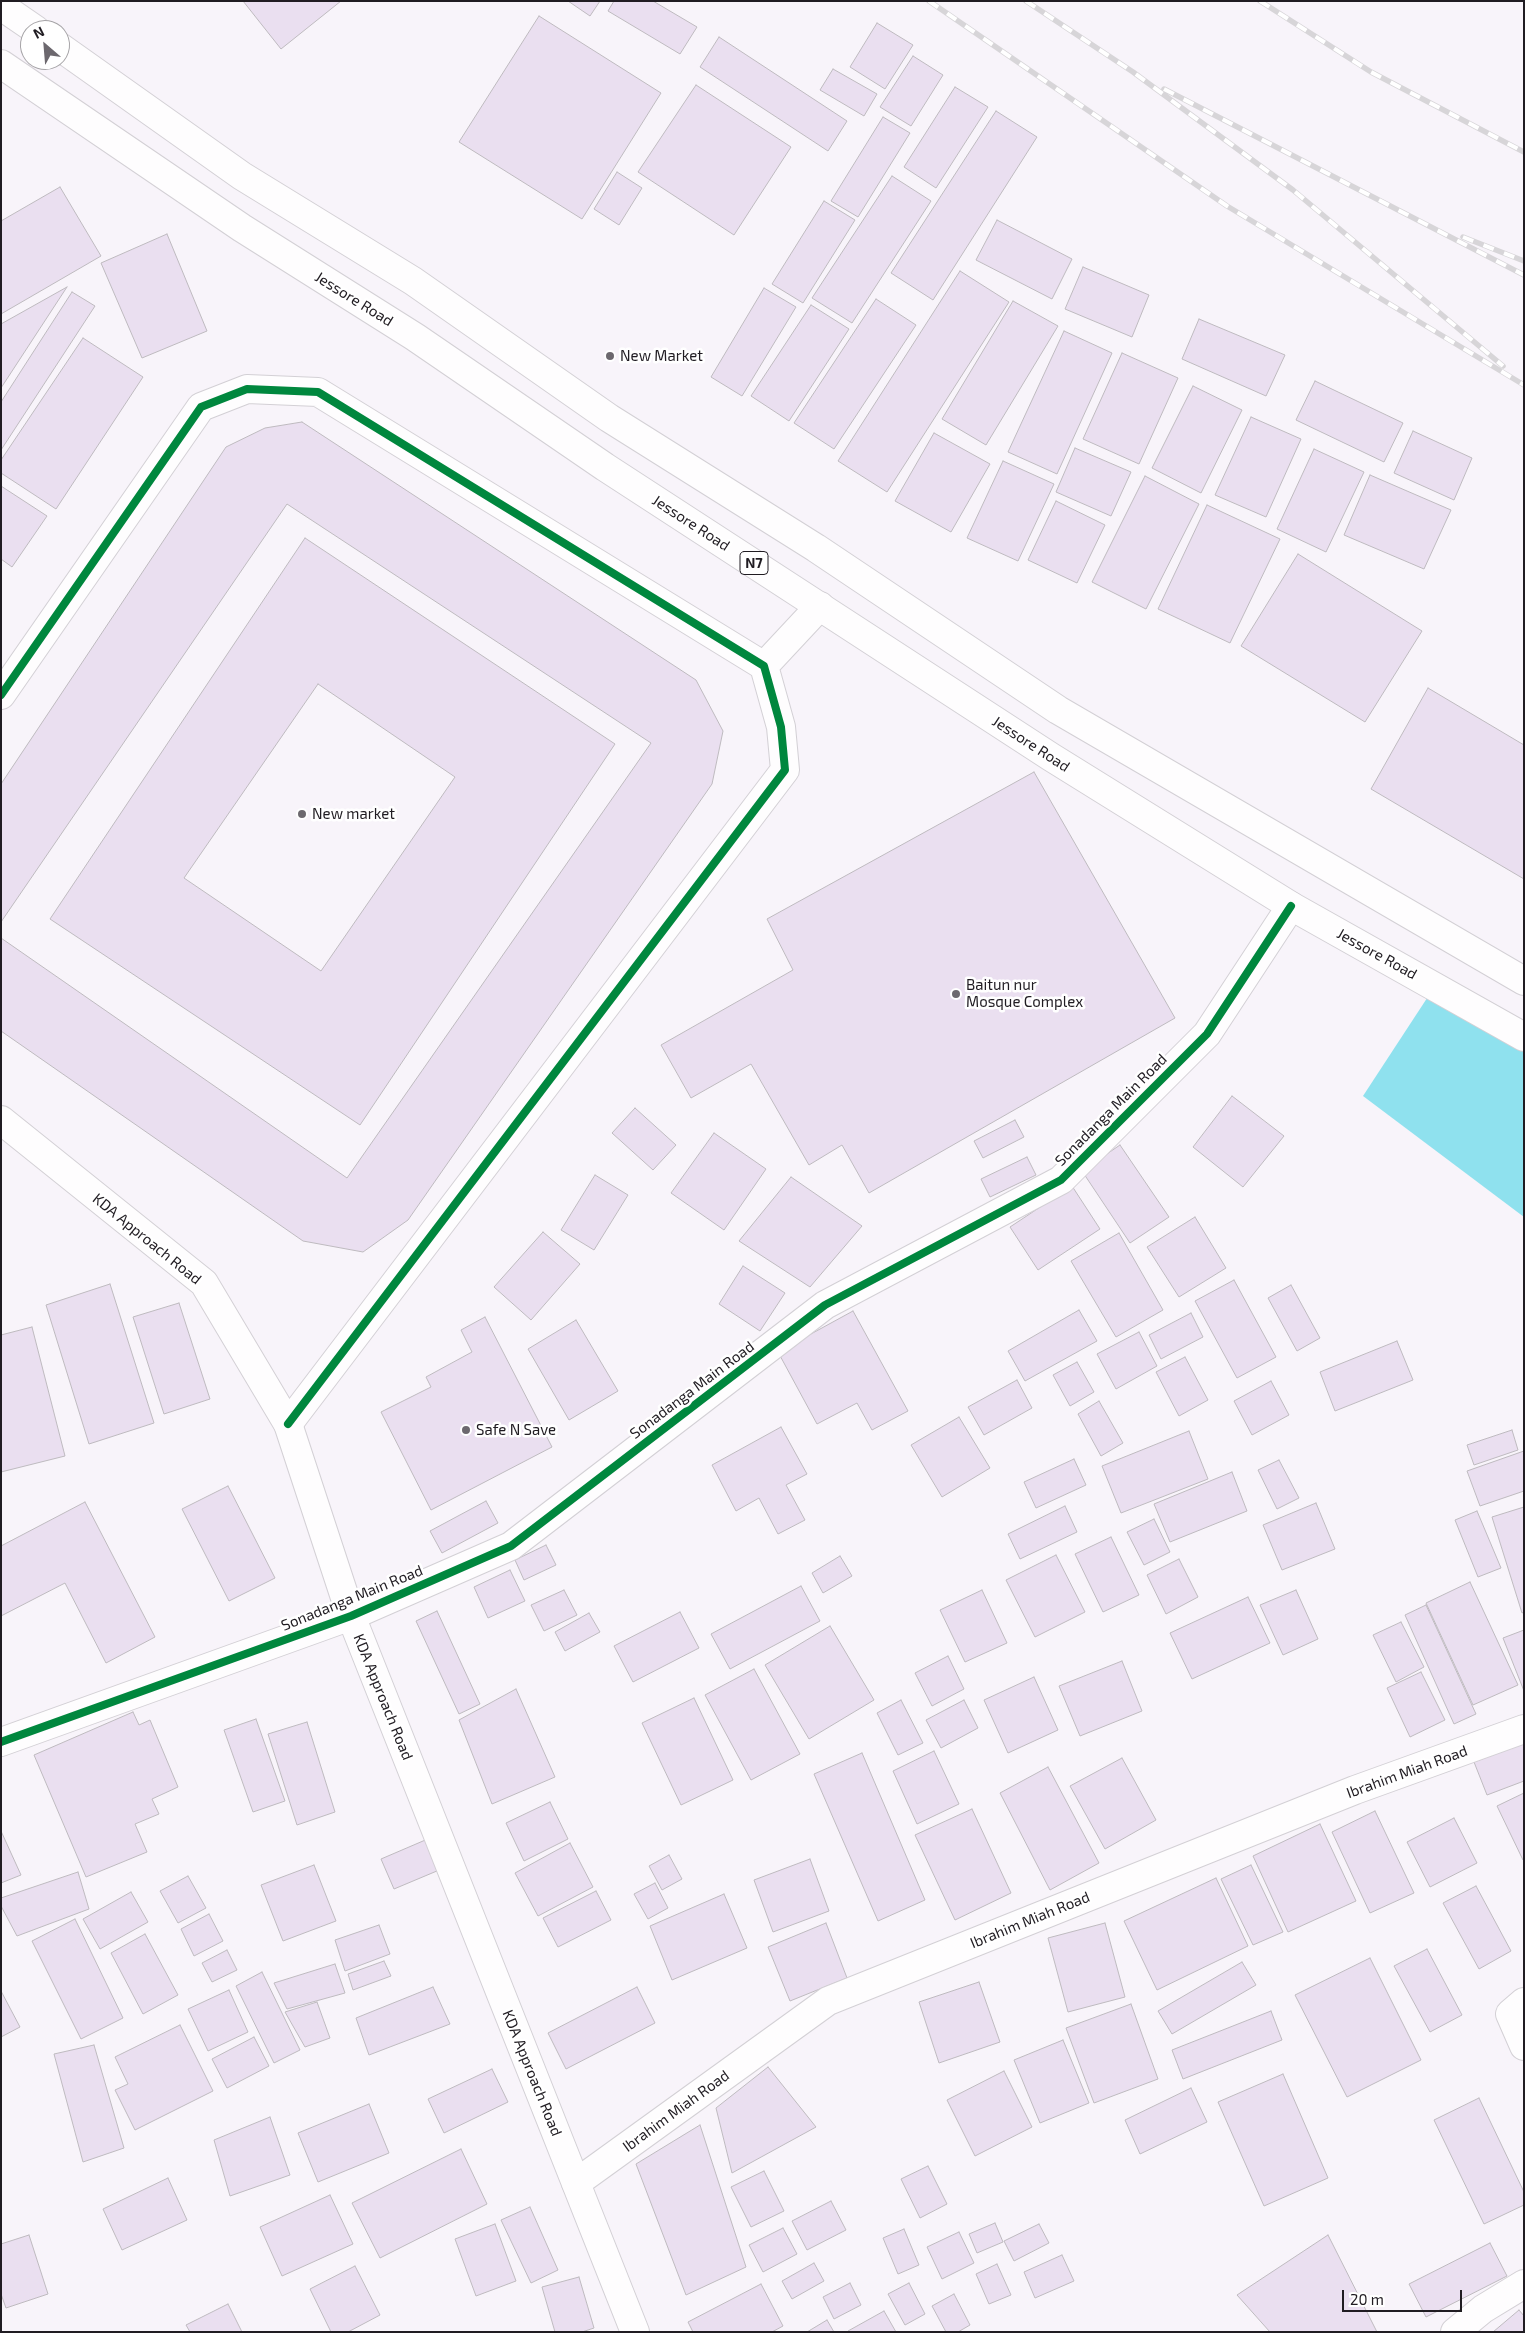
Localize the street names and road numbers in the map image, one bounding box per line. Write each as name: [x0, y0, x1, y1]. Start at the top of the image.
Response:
street label: Jessore Road: [312, 268, 396, 330]
street label: Jessore Road: [649, 491, 733, 555]
road number: N7: [740, 552, 768, 574]
street label: Jessore Road: [989, 712, 1073, 776]
street label: Jessore Road: [1334, 925, 1420, 983]
street label: Sonadanga Main Road: [1051, 1050, 1171, 1170]
street label: KDA Approach Road: [89, 1190, 205, 1288]
street label: Sonadanga Main Road: [626, 1337, 758, 1443]
street label: Sonadanga Main Road: [279, 1561, 425, 1635]
street label: KDA Approach Road: [349, 1631, 417, 1763]
street label: Ibrahim Miah Road: [1344, 1742, 1470, 1802]
street label: Ibrahim Miah Road: [968, 1888, 1092, 1952]
street label: KDA Approach Road: [498, 2007, 566, 2139]
street label: Ibrahim Miah Road: [619, 2066, 733, 2156]

